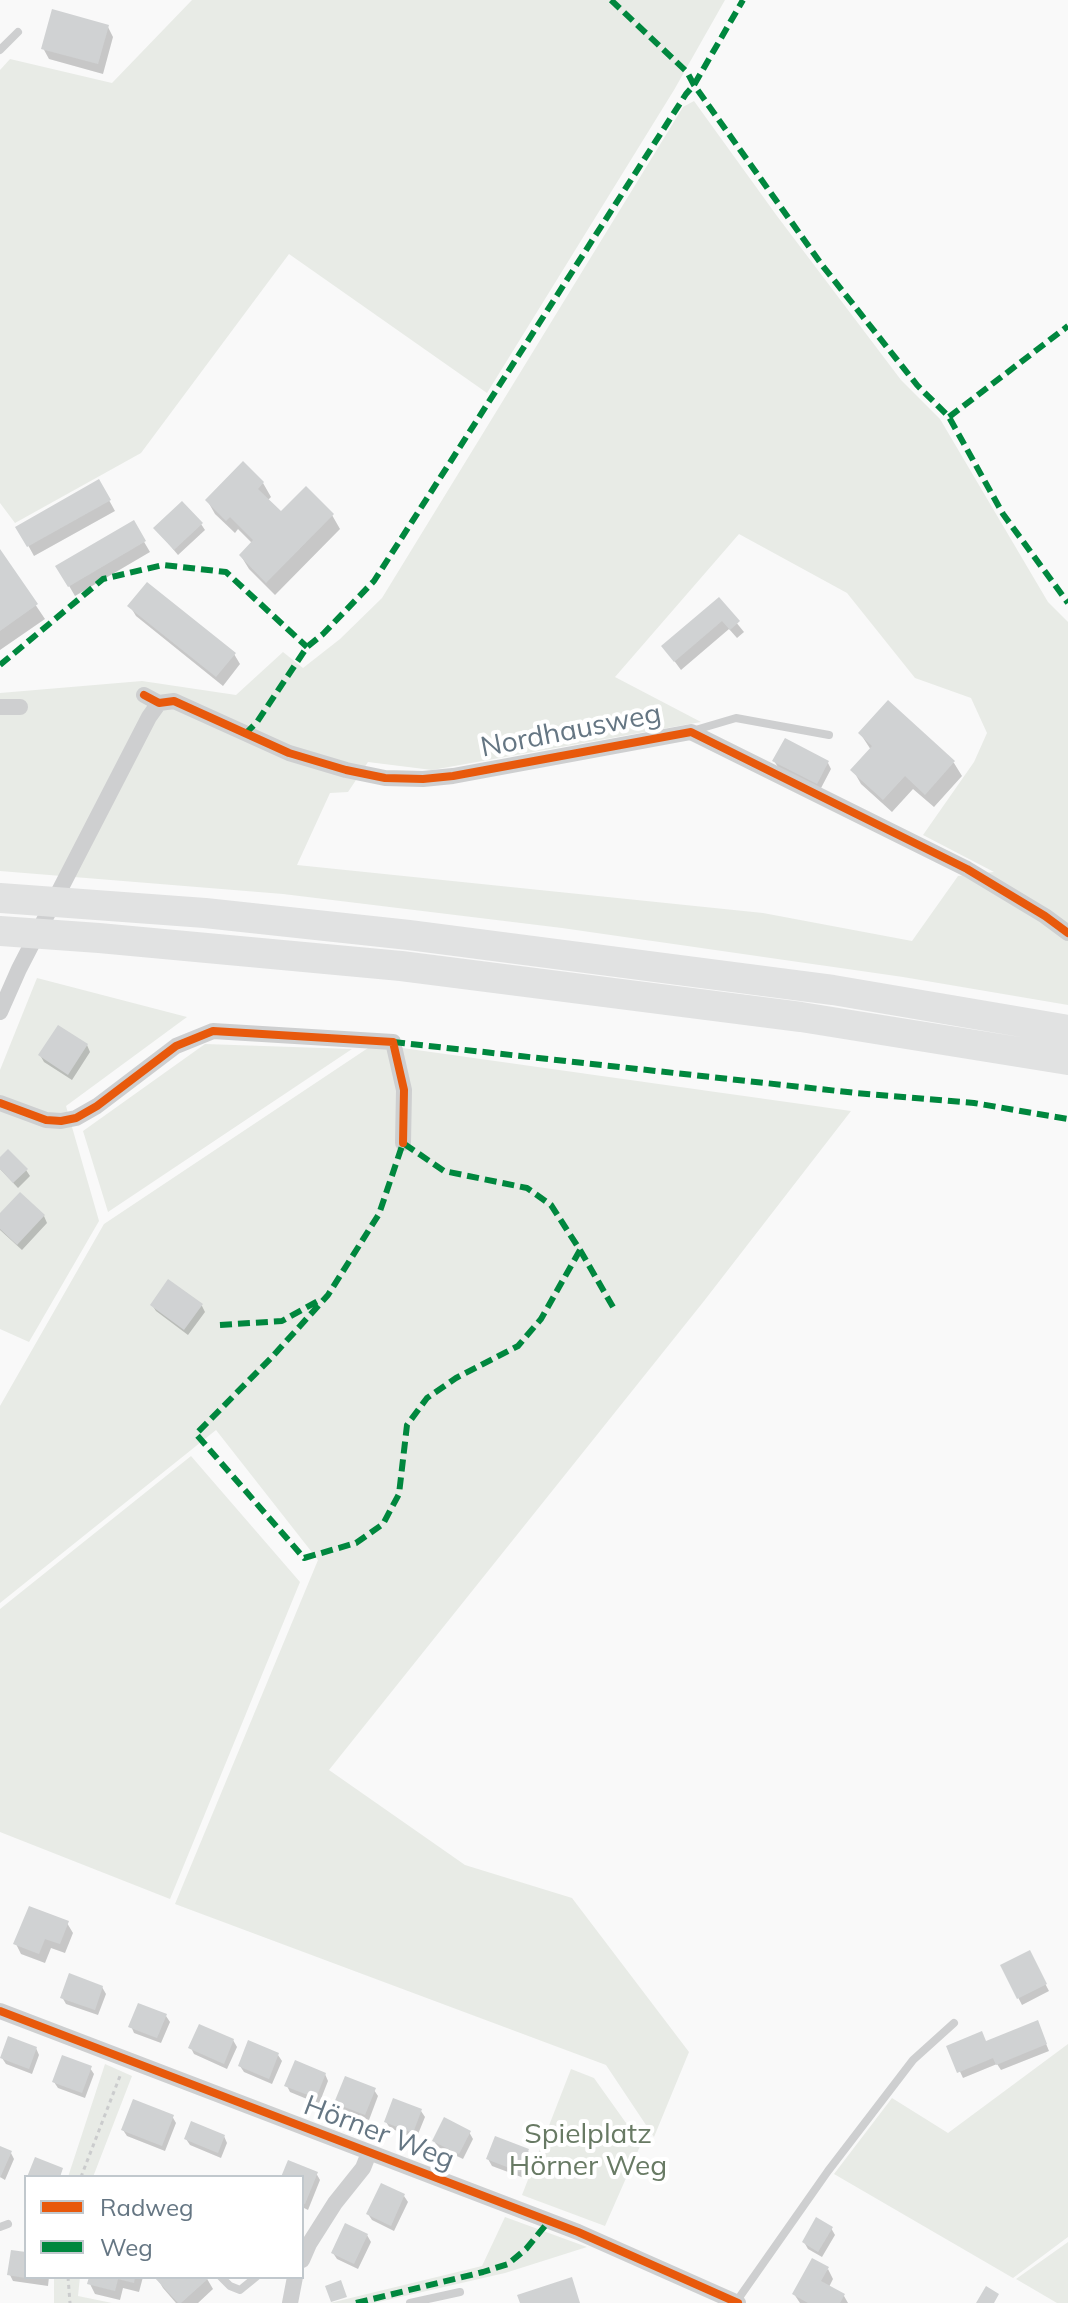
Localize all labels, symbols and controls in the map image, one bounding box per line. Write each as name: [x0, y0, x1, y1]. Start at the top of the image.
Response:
street label: Nordhausweg: [478, 697, 664, 765]
street label: Hörner Weg: [299, 2089, 459, 2177]
park label: Spielplatz Hörner Weg: [509, 2118, 667, 2184]
legend: [24, 2175, 304, 2279]
text: Radweg: [100, 2192, 194, 2222]
text: Weg: [100, 2232, 153, 2262]

